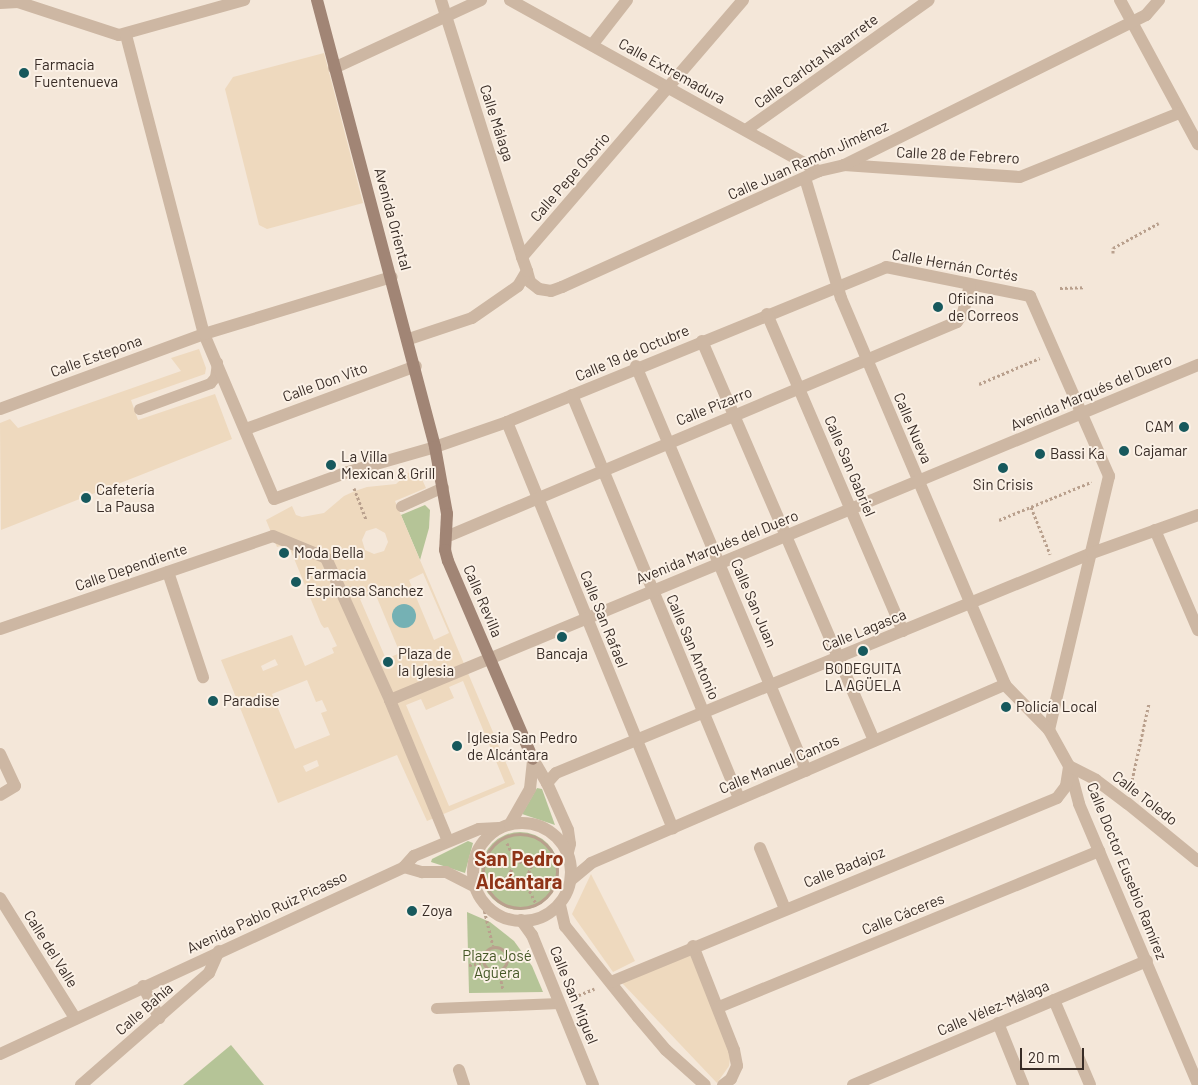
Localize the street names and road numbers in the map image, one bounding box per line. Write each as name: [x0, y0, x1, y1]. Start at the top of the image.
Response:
street label: Calle Carlota Navarrete: [751, 10, 881, 112]
street label: Calle Extremadura: [616, 34, 728, 108]
street label: Calle Málaga: [476, 82, 518, 164]
street label: Calle Juan Ramón Jiménez: [725, 116, 891, 204]
street label: Calle Pepe Osorio: [526, 129, 614, 225]
street label: Calle 28 de Febrero: [896, 143, 1020, 167]
street label: Avenida Oriental: [371, 166, 415, 272]
street label: Calle Hernán Cortés: [890, 245, 1020, 285]
street label: Calle 19 de Octubre: [572, 321, 692, 385]
street label: Calle Estepona: [48, 331, 144, 381]
street label: Avenida Marqués del Duero: [1008, 350, 1174, 434]
street label: Calle Don Vito: [280, 358, 370, 406]
street label: Calle Pizarro: [673, 383, 755, 429]
street label: Calle Nueva: [890, 390, 936, 466]
street label: Calle San Gabriel: [821, 413, 879, 519]
street label: Avenida Marqués del Duero: [633, 506, 801, 588]
street label: Calle Dependiente: [73, 539, 189, 595]
street label: Calle San Juan: [727, 556, 781, 650]
street label: Calle Revilla: [460, 562, 506, 640]
street label: Calle San Rafael: [576, 568, 632, 670]
street label: Calle San Antonio: [663, 592, 723, 702]
street label: Calle Lagasca: [819, 605, 909, 655]
street label: Calle Manuel Cantos: [716, 731, 842, 797]
street label: Calle Toledo: [1109, 767, 1181, 829]
street label: Calle Doctor Eusebio Ramírez: [1083, 780, 1171, 962]
street label: Calle Badajoz: [801, 843, 887, 891]
street label: Avenida Pablo Ruiz Picasso: [184, 867, 350, 957]
street label: Calle Cáceres: [859, 889, 947, 939]
street label: Calle del Valle: [20, 907, 82, 991]
street label: Calle San Miguel: [546, 943, 602, 1047]
street label: Calle Vélez-Málaga: [934, 976, 1052, 1040]
street label: Calle Bahía: [112, 979, 176, 1039]

